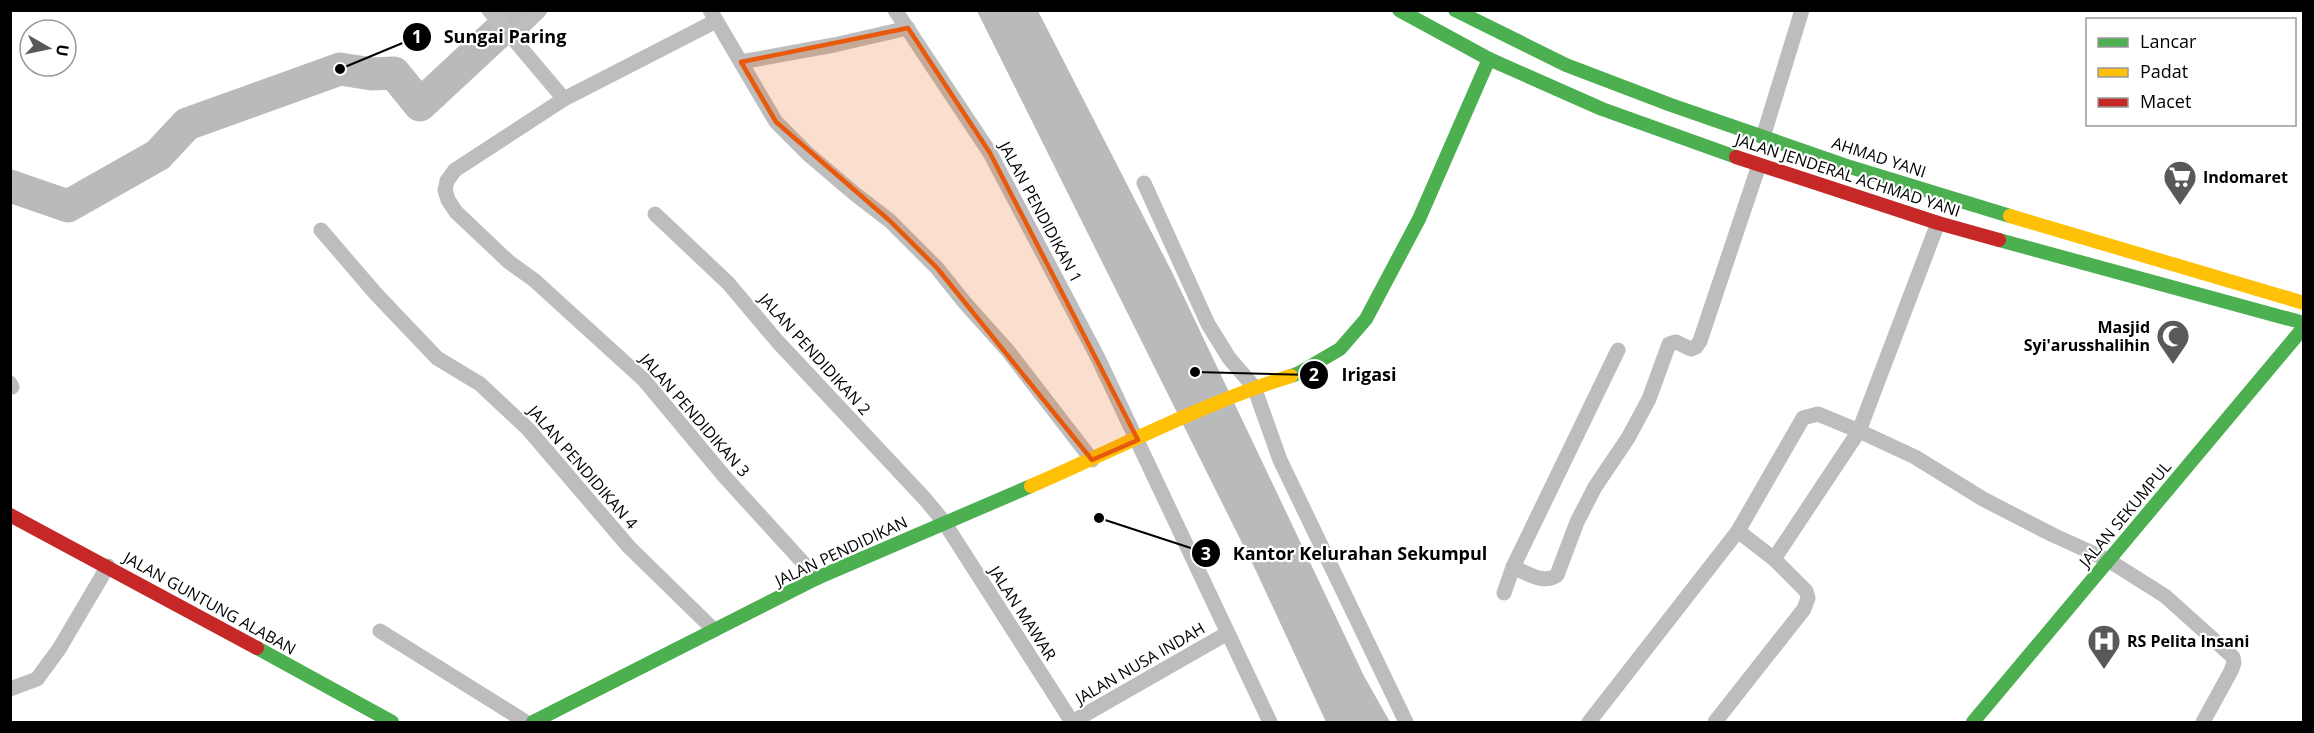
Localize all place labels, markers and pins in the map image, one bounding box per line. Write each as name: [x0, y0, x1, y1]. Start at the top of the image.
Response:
callout: Sungai Paring: [402, 19, 579, 55]
supermarket icon: Indomaret: [2162, 159, 2198, 206]
place label: Indomaret: [2203, 166, 2288, 188]
place label: Masjid Syi'arusshalihin: [2024, 316, 2150, 356]
mosque icon: Masjid Syi'arusshalihin: [2155, 318, 2191, 365]
callout: Irigasi: [1299, 357, 1408, 393]
callout: Kantor Kelurahan Sekumpul: [1191, 535, 1499, 571]
hospital icon: RS Pelita Insani: [2086, 623, 2122, 670]
place label: RS Pelita Insani: [2127, 630, 2249, 652]

